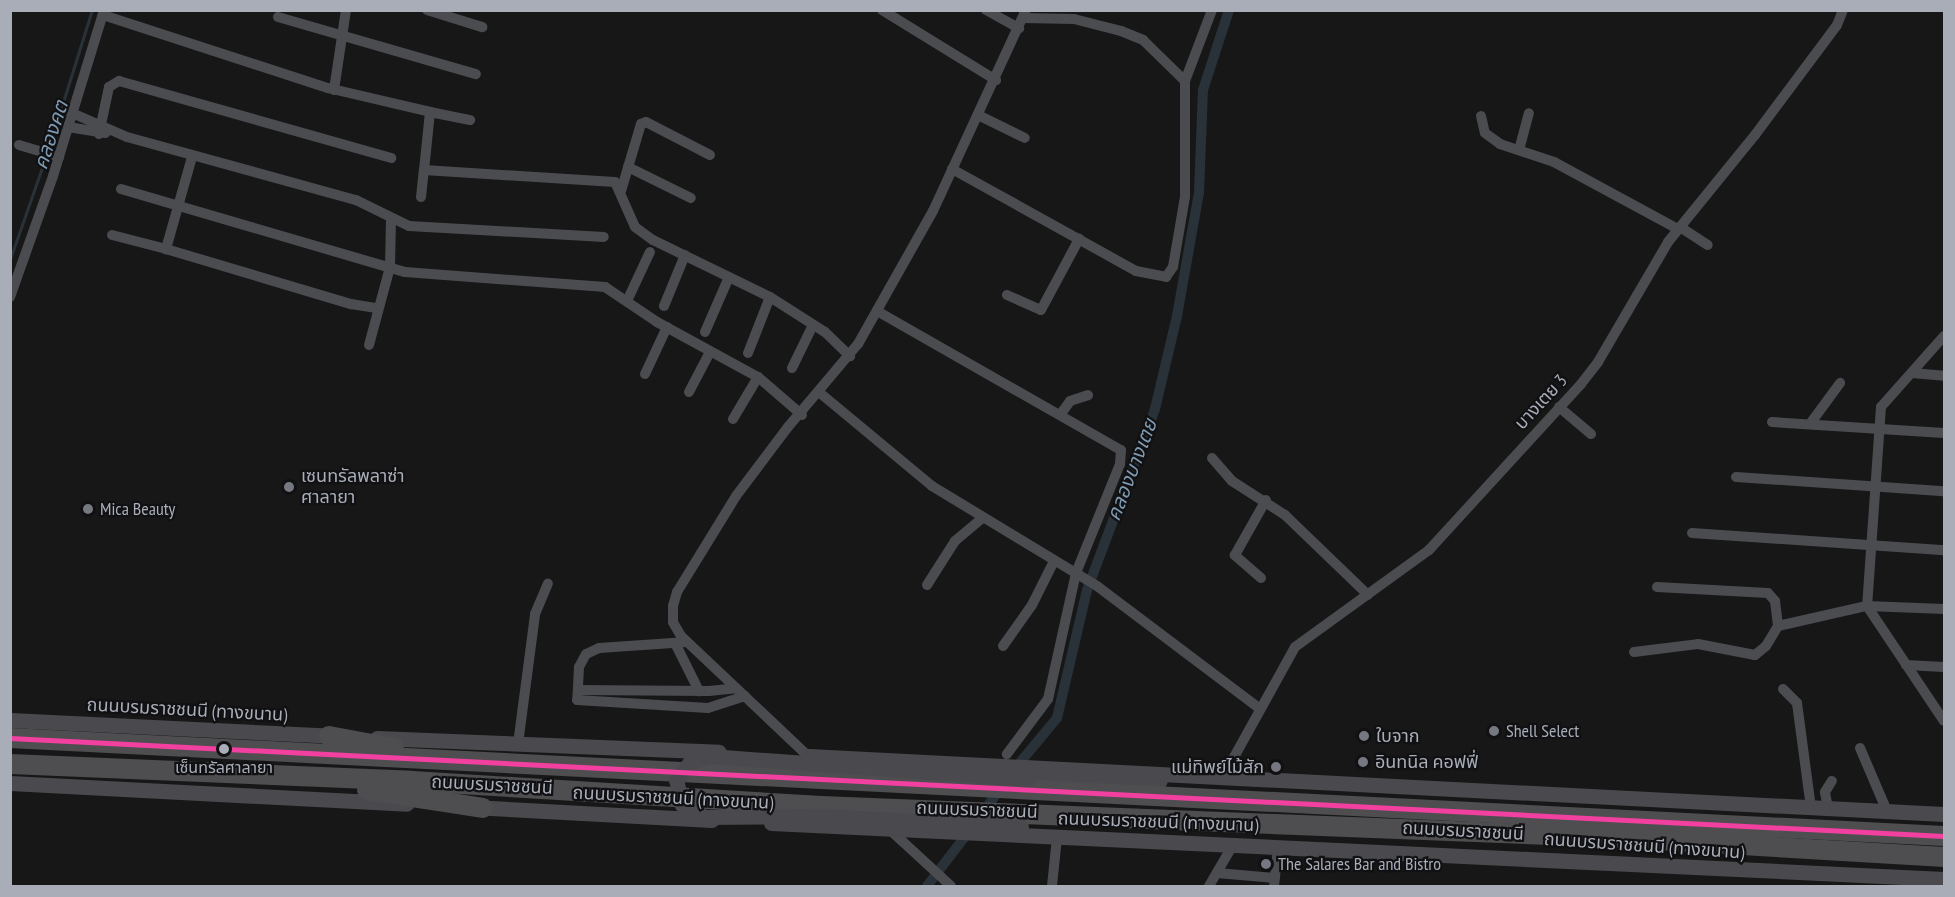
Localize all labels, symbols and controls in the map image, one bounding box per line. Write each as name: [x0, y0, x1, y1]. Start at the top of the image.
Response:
water label: คลองคต: [29, 98, 73, 172]
street label: บางเตย 3: [1510, 370, 1572, 434]
water label: คลองบางเตย: [1102, 416, 1162, 524]
place label: เซนทรัลพลาซ่า ศาลายา: [301, 466, 405, 508]
marker: เซนทรัลพลาซ่า ศาลายา: [282, 480, 296, 494]
place label: Mica Beauty: [100, 498, 175, 520]
marker: Mica Beauty: [81, 502, 95, 516]
street label: ถนนบรมราชชนนี (ทางขนาน): [86, 694, 288, 726]
place label: Shell Select: [1506, 720, 1579, 742]
marker: Shell Select: [1487, 724, 1501, 738]
place label: ใบจาก: [1376, 725, 1420, 747]
marker: ใบจาก: [1357, 729, 1371, 743]
marker: เซ็นทรัลศาลายา: [218, 743, 230, 755]
place label: อินทนิล คอฟฟี่: [1375, 751, 1478, 773]
marker: อินทนิล คอฟฟี่: [1356, 755, 1370, 769]
place label: แม่ทิพย์ไม้สัก: [1171, 756, 1264, 778]
place label: เซ็นทรัลศาลายา: [175, 757, 273, 777]
marker: แม่ทิพย์ไม้สัก: [1269, 760, 1283, 774]
street label: ถนนบรมราชชนนี: [431, 771, 553, 799]
street label: ถนนบรมราชชนนี (ทางขนาน): [572, 782, 774, 814]
street label: ถนนบรมราชชนนี: [916, 797, 1038, 823]
street label: ถนนบรมราชชนนี (ทางขนาน): [1057, 808, 1259, 836]
street label: ถนนบรมราชชนนี: [1402, 817, 1524, 845]
street label: ถนนบรมราชชนนี (ทางขนาน): [1543, 828, 1745, 864]
place label: The Salares Bar and Bistro: [1278, 853, 1441, 875]
marker: The Salares Bar and Bistro: [1259, 857, 1273, 871]

